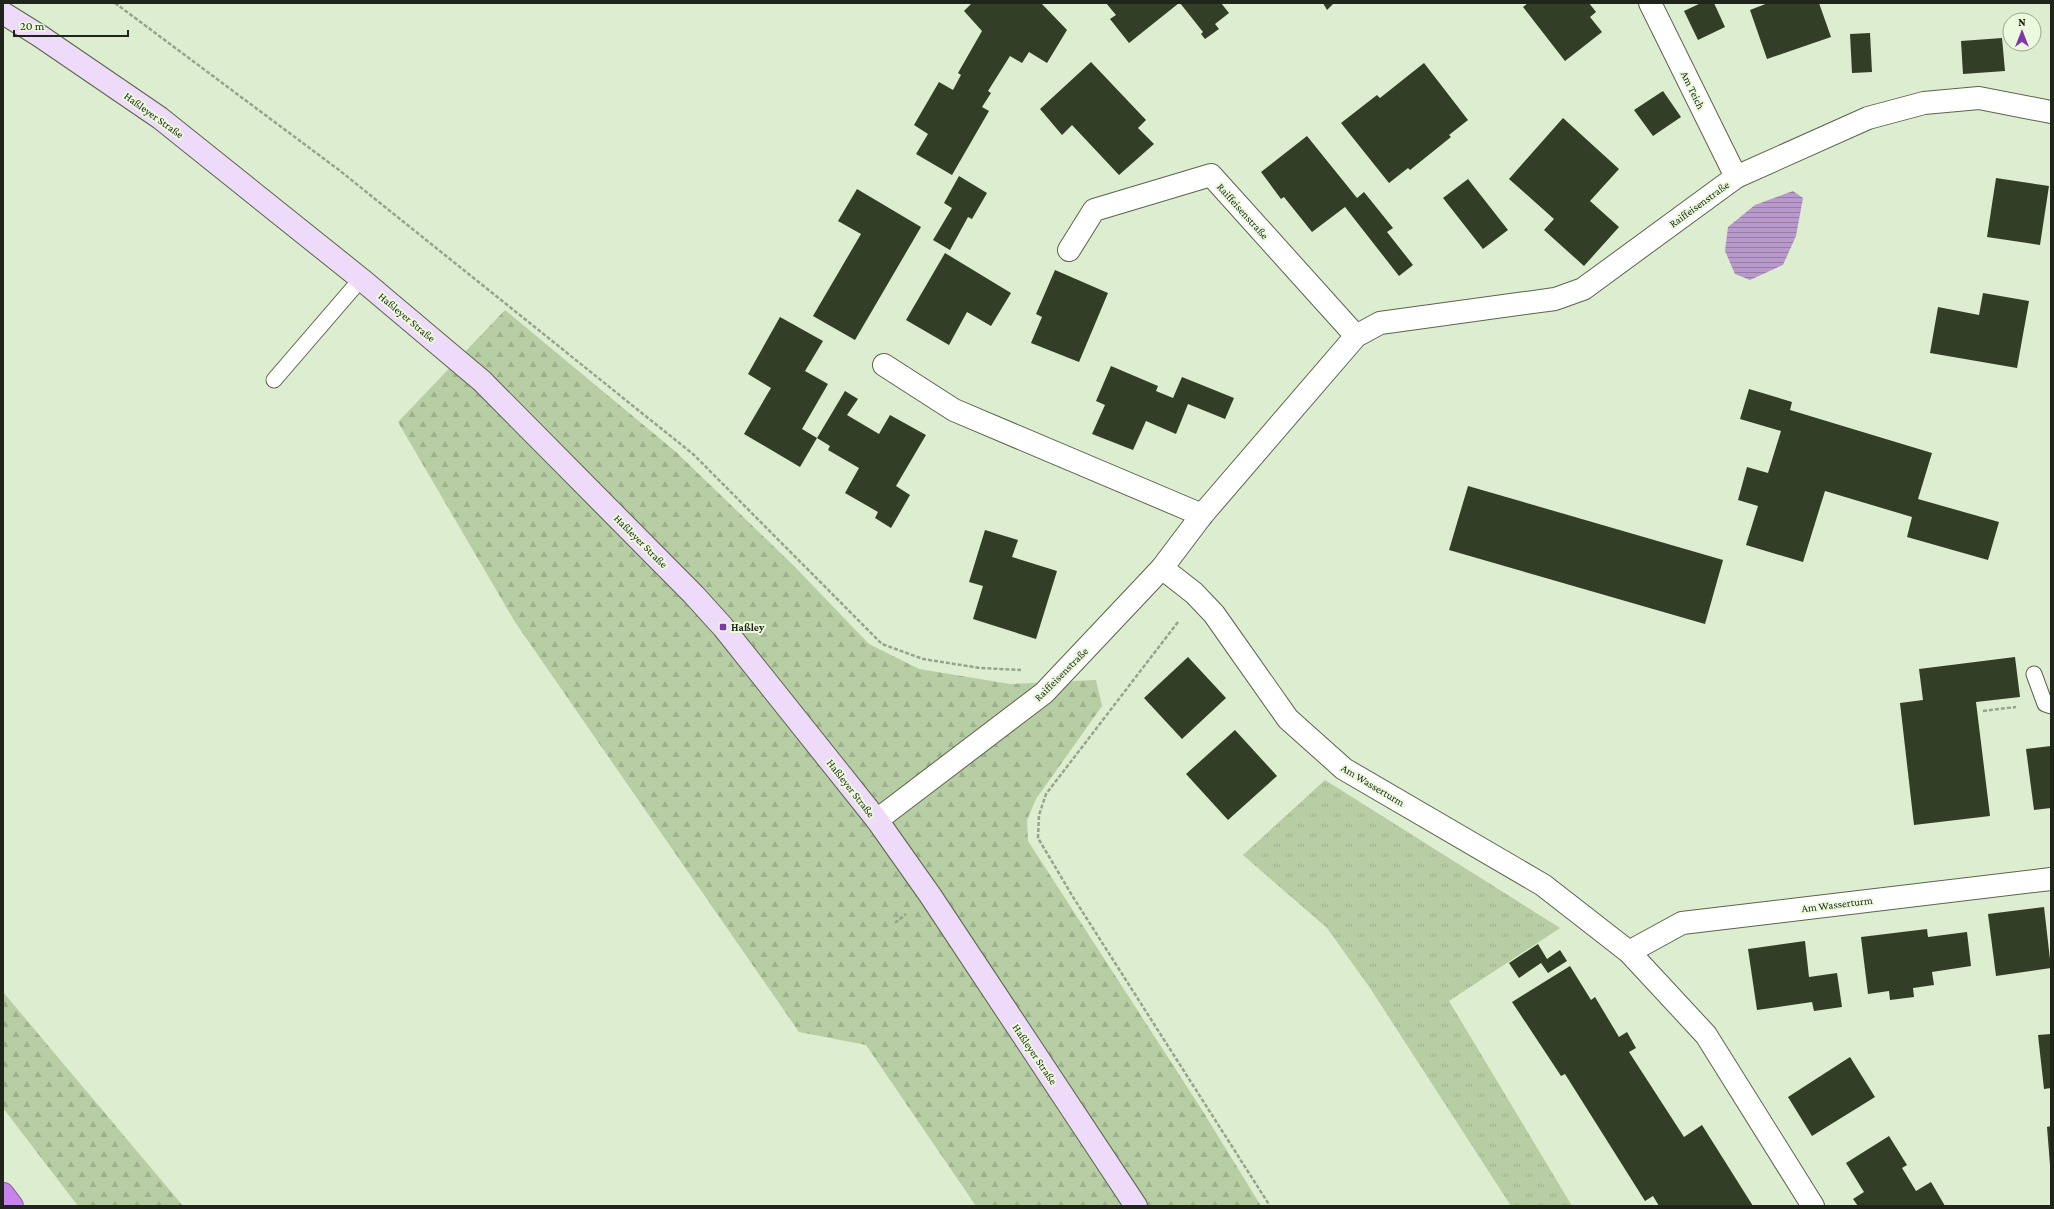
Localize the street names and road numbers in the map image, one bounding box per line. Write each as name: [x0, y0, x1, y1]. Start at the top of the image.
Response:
street label: Am Teich: [1679, 69, 1707, 111]
street label: Haßleyer Straße: [121, 89, 186, 141]
street label: Raiffeisenstraße: [1667, 178, 1731, 230]
street label: Raiffeisenstraße: [1215, 181, 1271, 241]
street label: Haßleyer Straße: [376, 290, 438, 345]
street label: Haßleyer Straße: [611, 512, 670, 571]
street label: Raiffeisenstraße: [1032, 645, 1090, 703]
street label: Haßleyer Straße: [824, 757, 878, 820]
street label: Am Wasserturm: [1339, 761, 1407, 809]
street label: Am Wasserturm: [1801, 894, 1873, 914]
street label: Haßleyer Straße: [1009, 1021, 1060, 1087]

